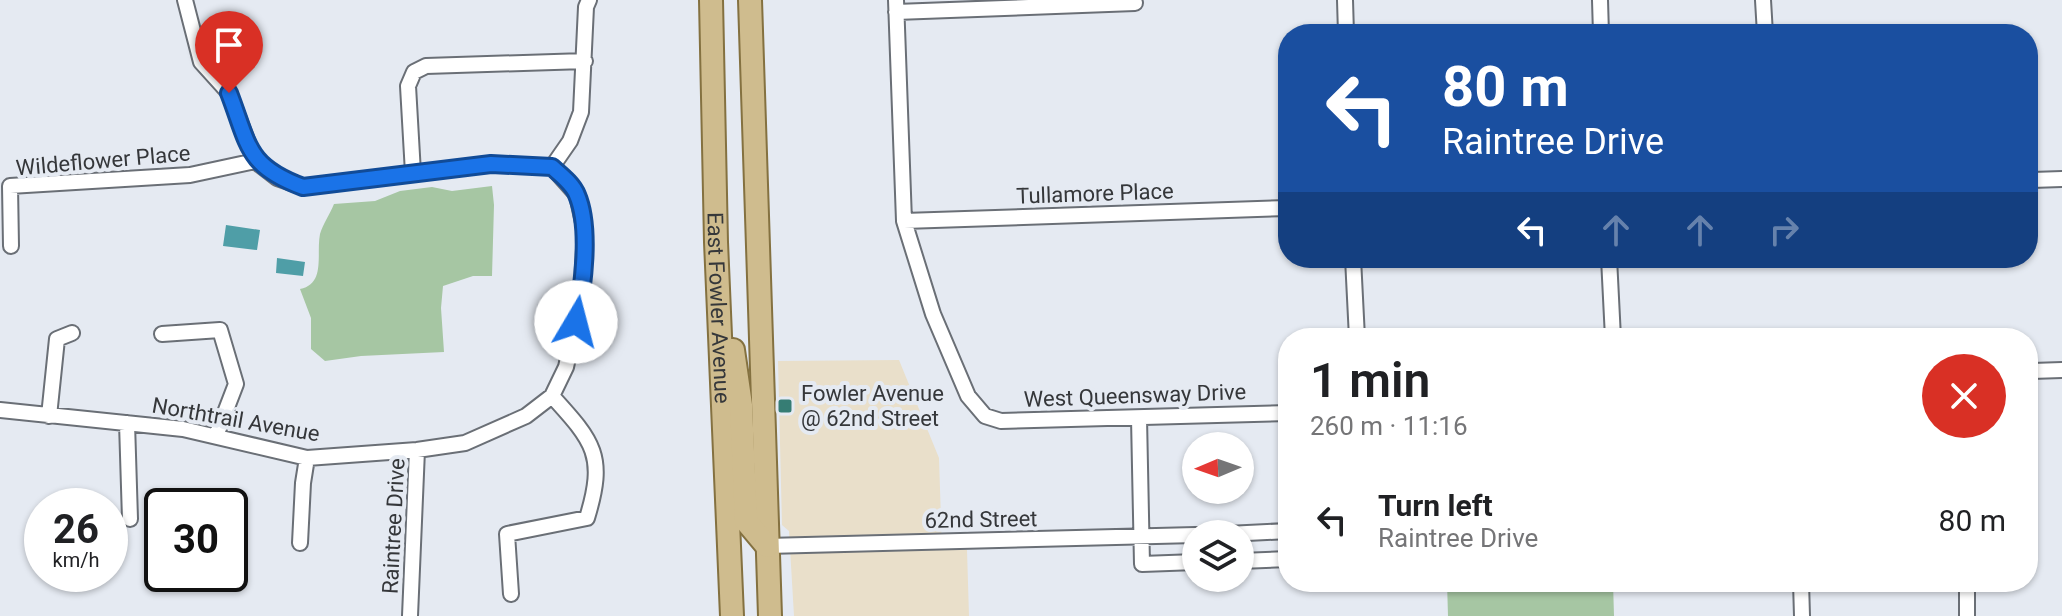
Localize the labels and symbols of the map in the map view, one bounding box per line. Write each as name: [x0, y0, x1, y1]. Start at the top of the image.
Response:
pin: [195, 11, 263, 93]
street label: Wildeflower Place: [15, 140, 191, 181]
street label: Tullamore Place: [1016, 178, 1174, 209]
street label: East Fowler Avenue: [702, 212, 735, 404]
position arrow: [534, 280, 618, 364]
street label: West Queensway Drive: [1023, 379, 1247, 412]
place label: Fowler Avenue @ 62nd Street: [801, 381, 944, 431]
street label: Northtrail Avenue: [150, 392, 322, 447]
marker: Fowler Avenue @ 62nd Street: [776, 397, 794, 415]
north arrow: [1182, 432, 1254, 504]
street label: Raintree Drive: [377, 458, 410, 594]
speed limit sign: 30: [144, 488, 248, 592]
street label: 62nd Street: [924, 506, 1038, 533]

